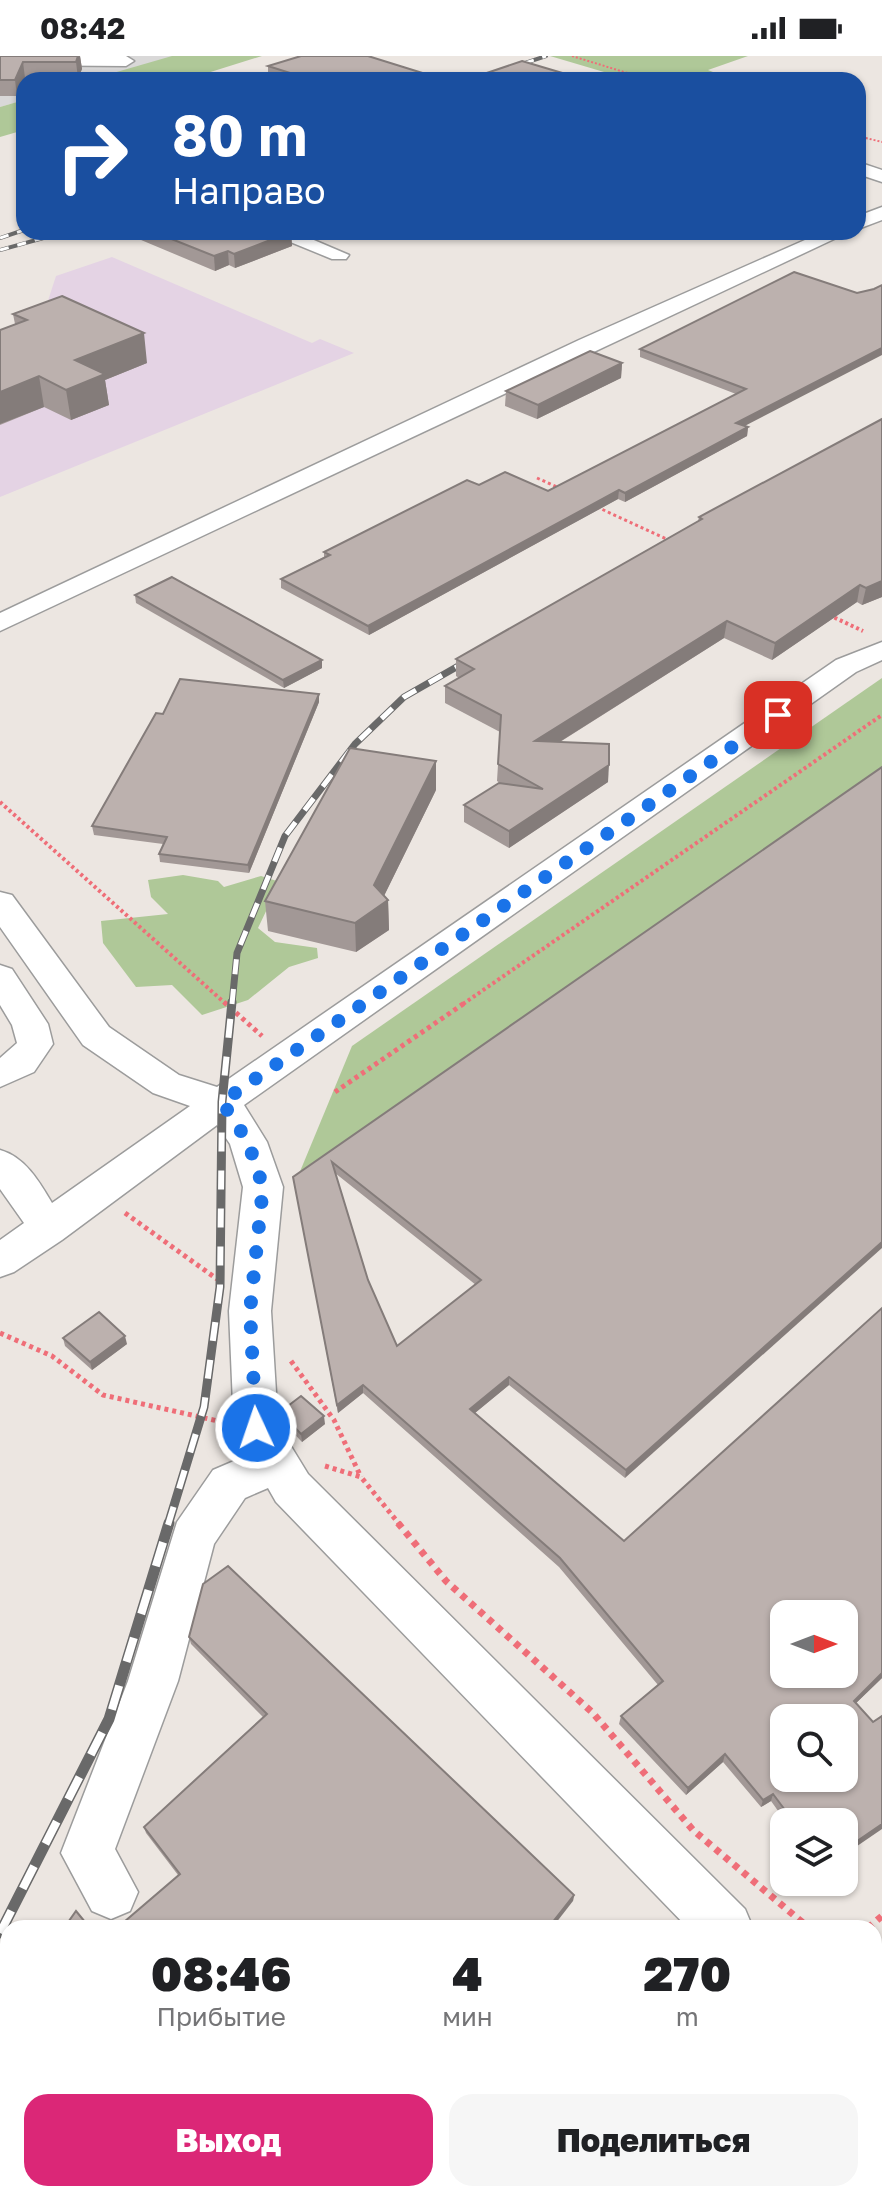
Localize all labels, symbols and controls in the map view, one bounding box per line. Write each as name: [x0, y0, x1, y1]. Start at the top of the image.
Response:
text: 08:42: [40, 10, 125, 46]
text: 80 m: [172, 101, 307, 168]
icon: right: [40, 104, 144, 208]
text: Направо: [172, 169, 326, 212]
pin: [744, 681, 812, 749]
icon: arrive: [756, 693, 800, 737]
position arrow: [214, 1386, 298, 1470]
north arrow: [770, 1600, 858, 1688]
map controls: [770, 1600, 858, 1896]
button: search: [770, 1704, 858, 1792]
button: layers: [770, 1808, 858, 1896]
text: 08:46: [151, 1944, 291, 2002]
text: 4: [452, 1944, 483, 2002]
text: 270: [643, 1944, 731, 2002]
text: Прибытие: [156, 2001, 286, 2032]
text: мин: [442, 2001, 493, 2032]
text: m: [676, 2001, 699, 2032]
button: Выход: [24, 2094, 433, 2186]
button: Поделиться: [449, 2094, 858, 2186]

